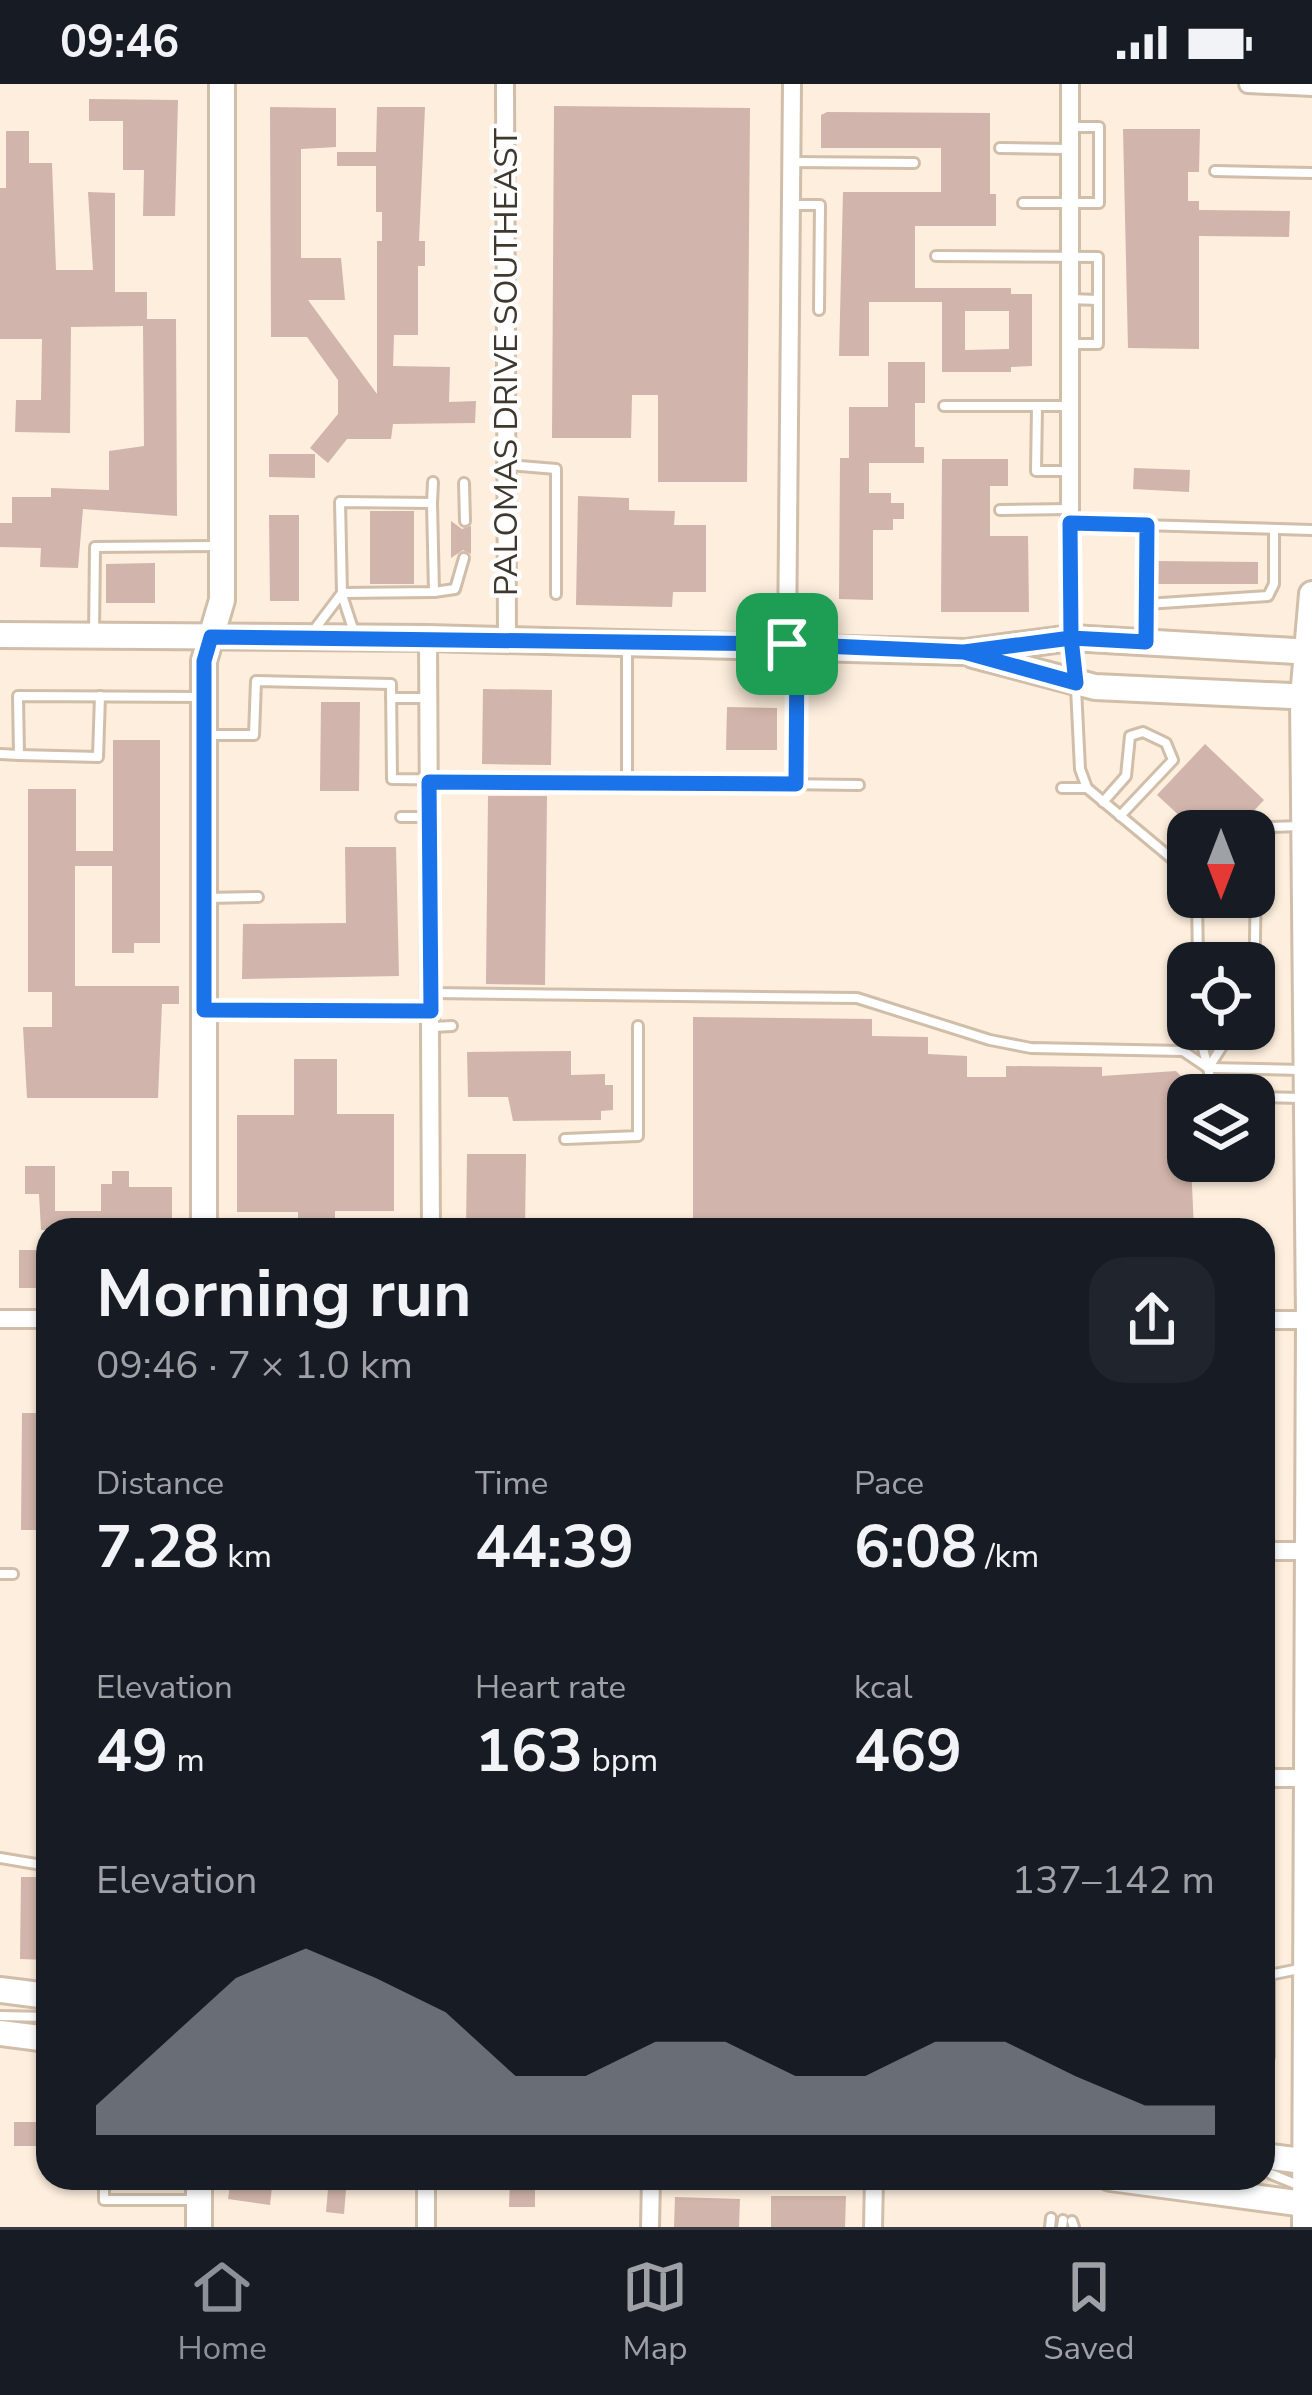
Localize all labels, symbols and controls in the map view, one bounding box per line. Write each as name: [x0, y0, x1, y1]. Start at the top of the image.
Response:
text: 09:46: [60, 12, 179, 73]
street label: PALOMAS DRIVE SOUTHEAST: [484, 128, 529, 596]
pin: [736, 593, 838, 695]
icon: arrive: [754, 611, 820, 677]
north arrow: [1167, 810, 1275, 918]
map controls: [1167, 810, 1275, 1182]
button: locate: [1167, 942, 1275, 1050]
button: layers: [1167, 1074, 1275, 1182]
text: Morning run: [96, 1249, 472, 1339]
button: share: [1089, 1257, 1215, 1383]
text: 09:46 · 7 × 1.0 km: [96, 1339, 413, 1392]
text: Distance: [96, 1461, 224, 1506]
text: Time: [475, 1461, 548, 1506]
text: Pace: [854, 1461, 924, 1506]
text: 7.28: [96, 1506, 219, 1588]
text: 44:39: [475, 1506, 634, 1588]
text: 6:08: [854, 1506, 977, 1588]
text: km: [219, 1534, 272, 1579]
text: /km: [977, 1534, 1039, 1579]
text: Elevation: [96, 1665, 233, 1710]
text: Heart rate: [475, 1665, 626, 1710]
text: kcal: [854, 1665, 913, 1710]
text: 49: [96, 1710, 168, 1792]
text: 163: [475, 1710, 583, 1792]
text: 469: [854, 1710, 962, 1792]
text: m: [168, 1738, 205, 1783]
text: bpm: [583, 1738, 658, 1783]
text: Elevation: [96, 1854, 257, 1907]
text: 137–142 m: [1012, 1854, 1215, 1907]
tab: Home: [178, 2254, 267, 2371]
tab: Map: [622, 2254, 688, 2371]
tab: Saved: [1043, 2254, 1134, 2371]

